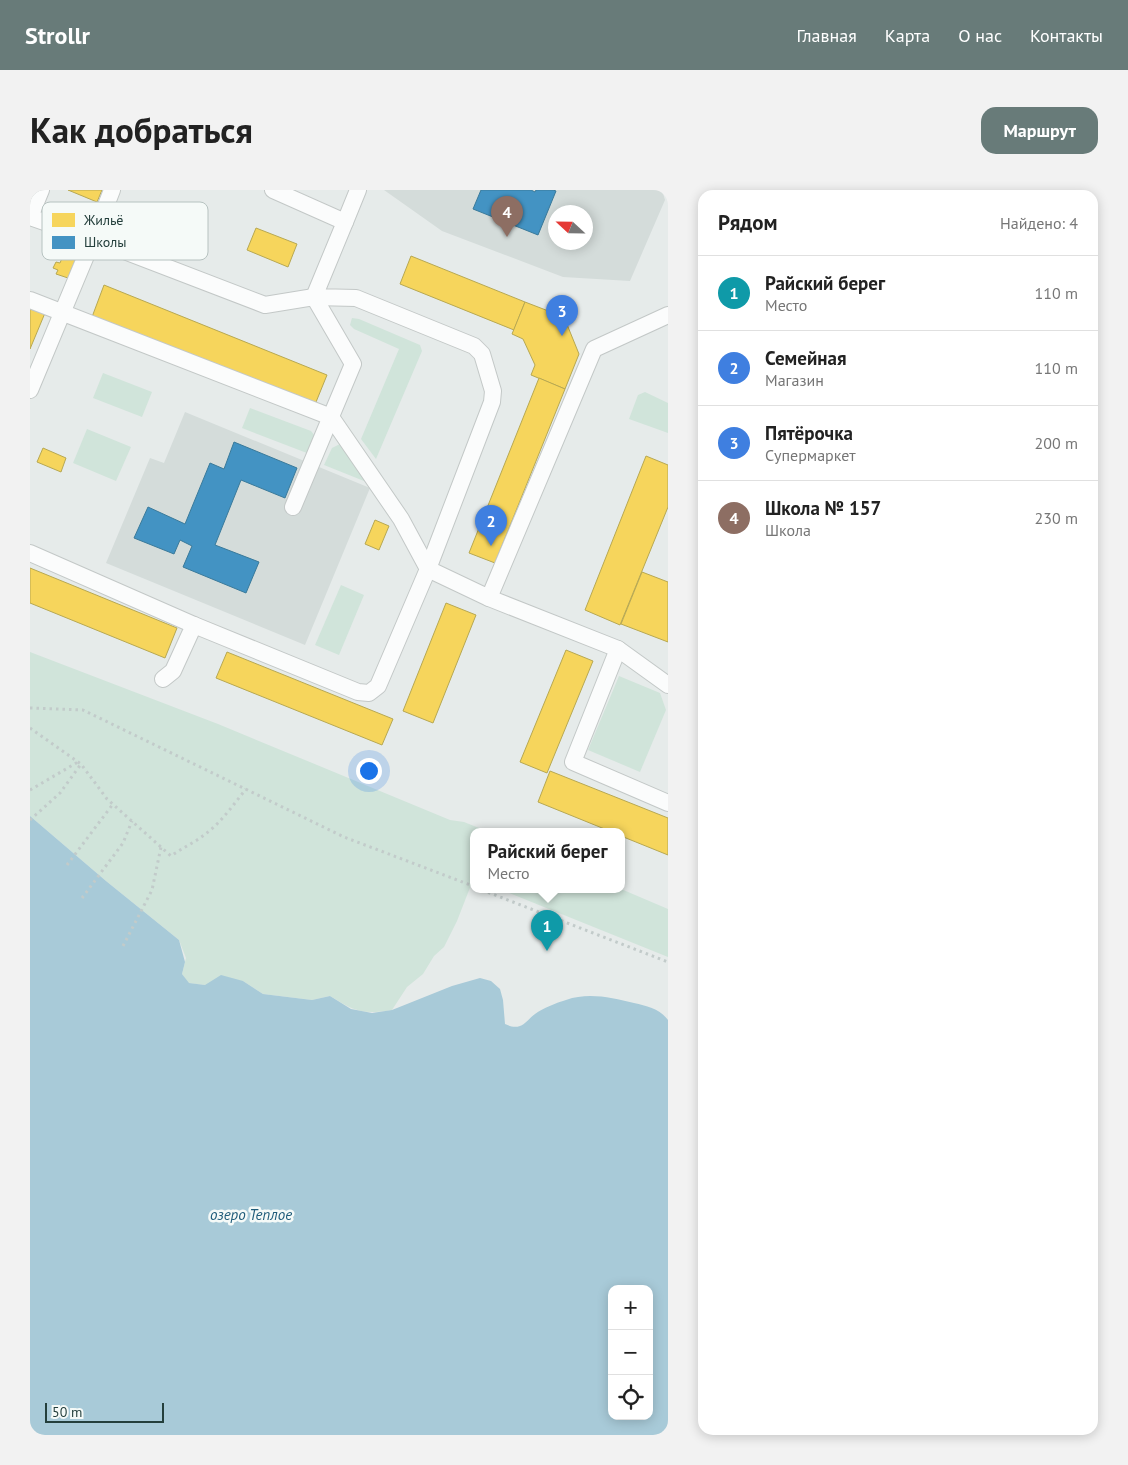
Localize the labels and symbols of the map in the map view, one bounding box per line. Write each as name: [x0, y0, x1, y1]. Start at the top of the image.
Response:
pin: 4: [491, 196, 523, 237]
legend: [42, 202, 208, 260]
north arrow: [548, 205, 593, 250]
text: Жильё: [83, 211, 123, 229]
text: Школы: [84, 233, 127, 251]
pin: 3: [546, 295, 578, 336]
pin: 2: [475, 505, 507, 546]
your location: [356, 758, 382, 784]
pin: 1: [531, 910, 563, 951]
water label: озеро Теплое: [210, 1205, 292, 1224]
scale bar: [45, 1400, 164, 1423]

